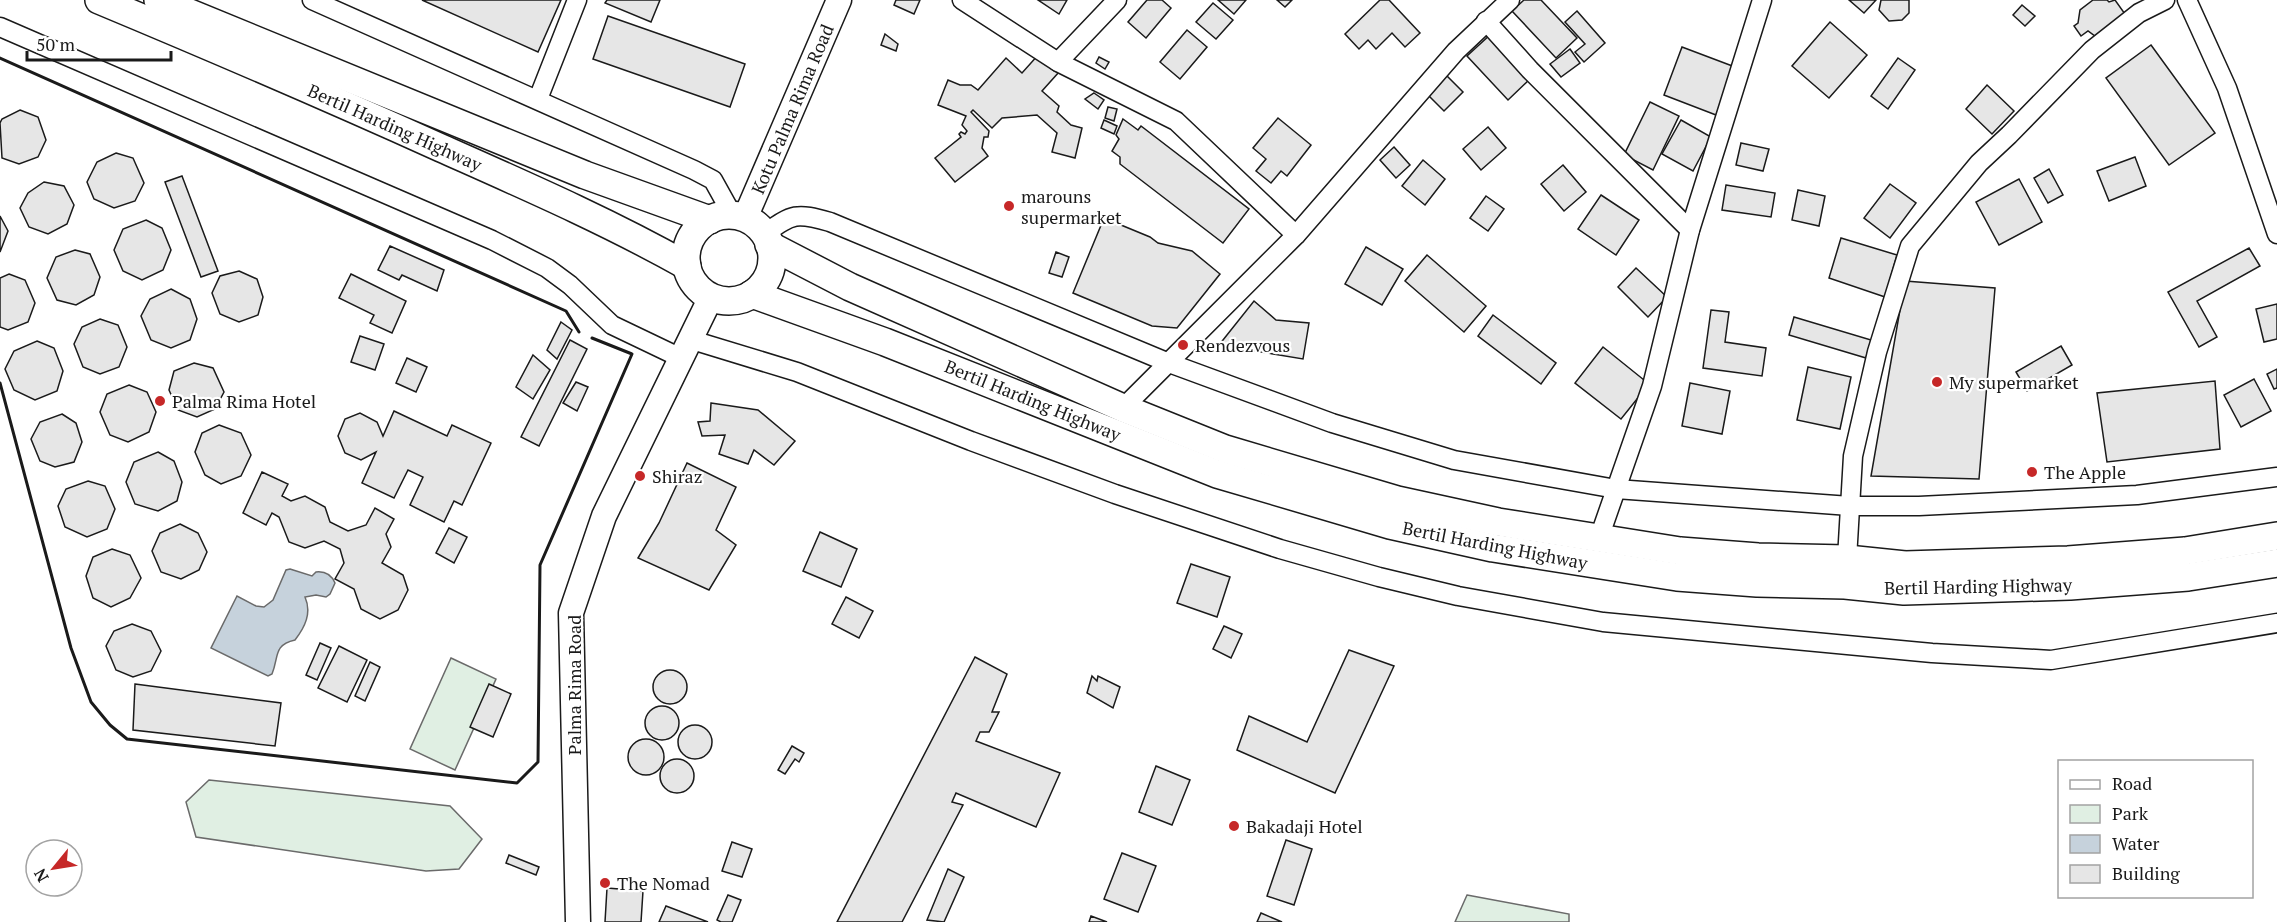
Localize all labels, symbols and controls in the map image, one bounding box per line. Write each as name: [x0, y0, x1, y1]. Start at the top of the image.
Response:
street label: Kotu Palma Rima Road: [745, 20, 839, 198]
scale bar: [27, 24, 171, 62]
text: 50 m: [36, 32, 76, 56]
street label: Bertil Harding Highway: [304, 78, 486, 177]
place label: marouns supermarket: [1021, 184, 1122, 229]
marker: marouns supermarket: [1002, 199, 1016, 213]
place label: Rendezvous: [1195, 333, 1290, 357]
marker: Rendezvous: [1176, 338, 1190, 352]
street label: Bertil Harding Highway: [941, 354, 1125, 447]
place label: My supermarket: [1949, 370, 2079, 394]
marker: My supermarket: [1930, 375, 1944, 389]
place label: Palma Rima Hotel: [172, 389, 316, 413]
marker: Palma Rima Hotel: [153, 394, 167, 408]
place label: The Apple: [2044, 460, 2126, 484]
place label: Shiraz: [652, 464, 702, 488]
marker: The Apple: [2025, 465, 2039, 479]
marker: Shiraz: [633, 469, 647, 483]
street label: Bertil Harding Highway: [1401, 515, 1590, 575]
street label: Bertil Harding Highway: [1884, 572, 2073, 600]
street label: Palma Rima Road: [562, 615, 586, 755]
legend: [2058, 760, 2253, 898]
text: Road: [2112, 771, 2152, 795]
text: Park: [2112, 801, 2149, 825]
place label: Bakadaji Hotel: [1246, 814, 1363, 838]
marker: Bakadaji Hotel: [1227, 819, 1241, 833]
text: Water: [2112, 831, 2159, 855]
north arrow: [24, 838, 84, 898]
text: Building: [2112, 861, 2180, 885]
text: N: [28, 865, 54, 886]
place label: The Nomad: [617, 871, 710, 895]
marker: The Nomad: [598, 876, 612, 890]

